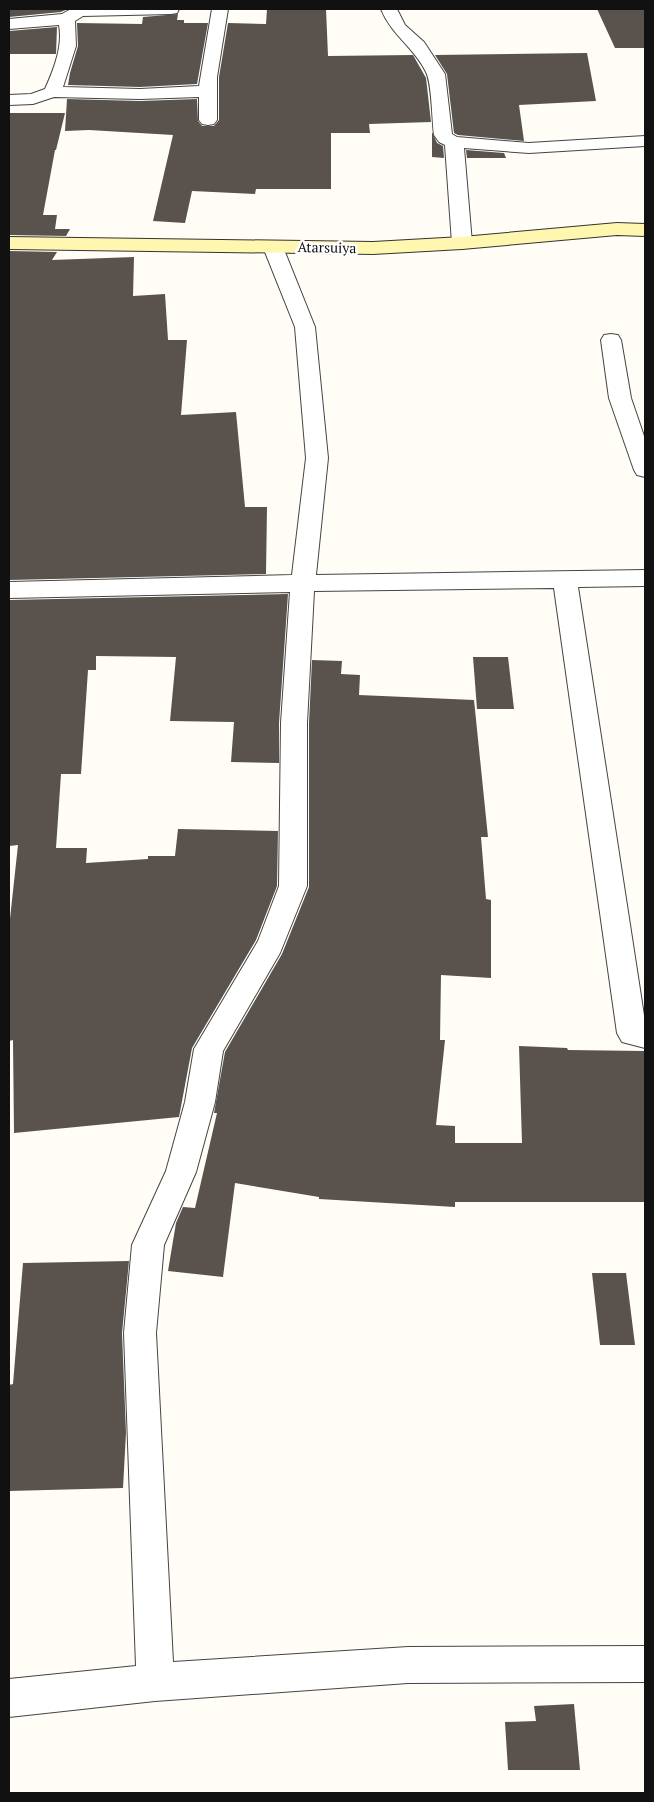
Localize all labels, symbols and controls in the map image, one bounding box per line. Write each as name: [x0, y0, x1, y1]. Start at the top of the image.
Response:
street label: Atarsuiya: [297, 237, 357, 257]

